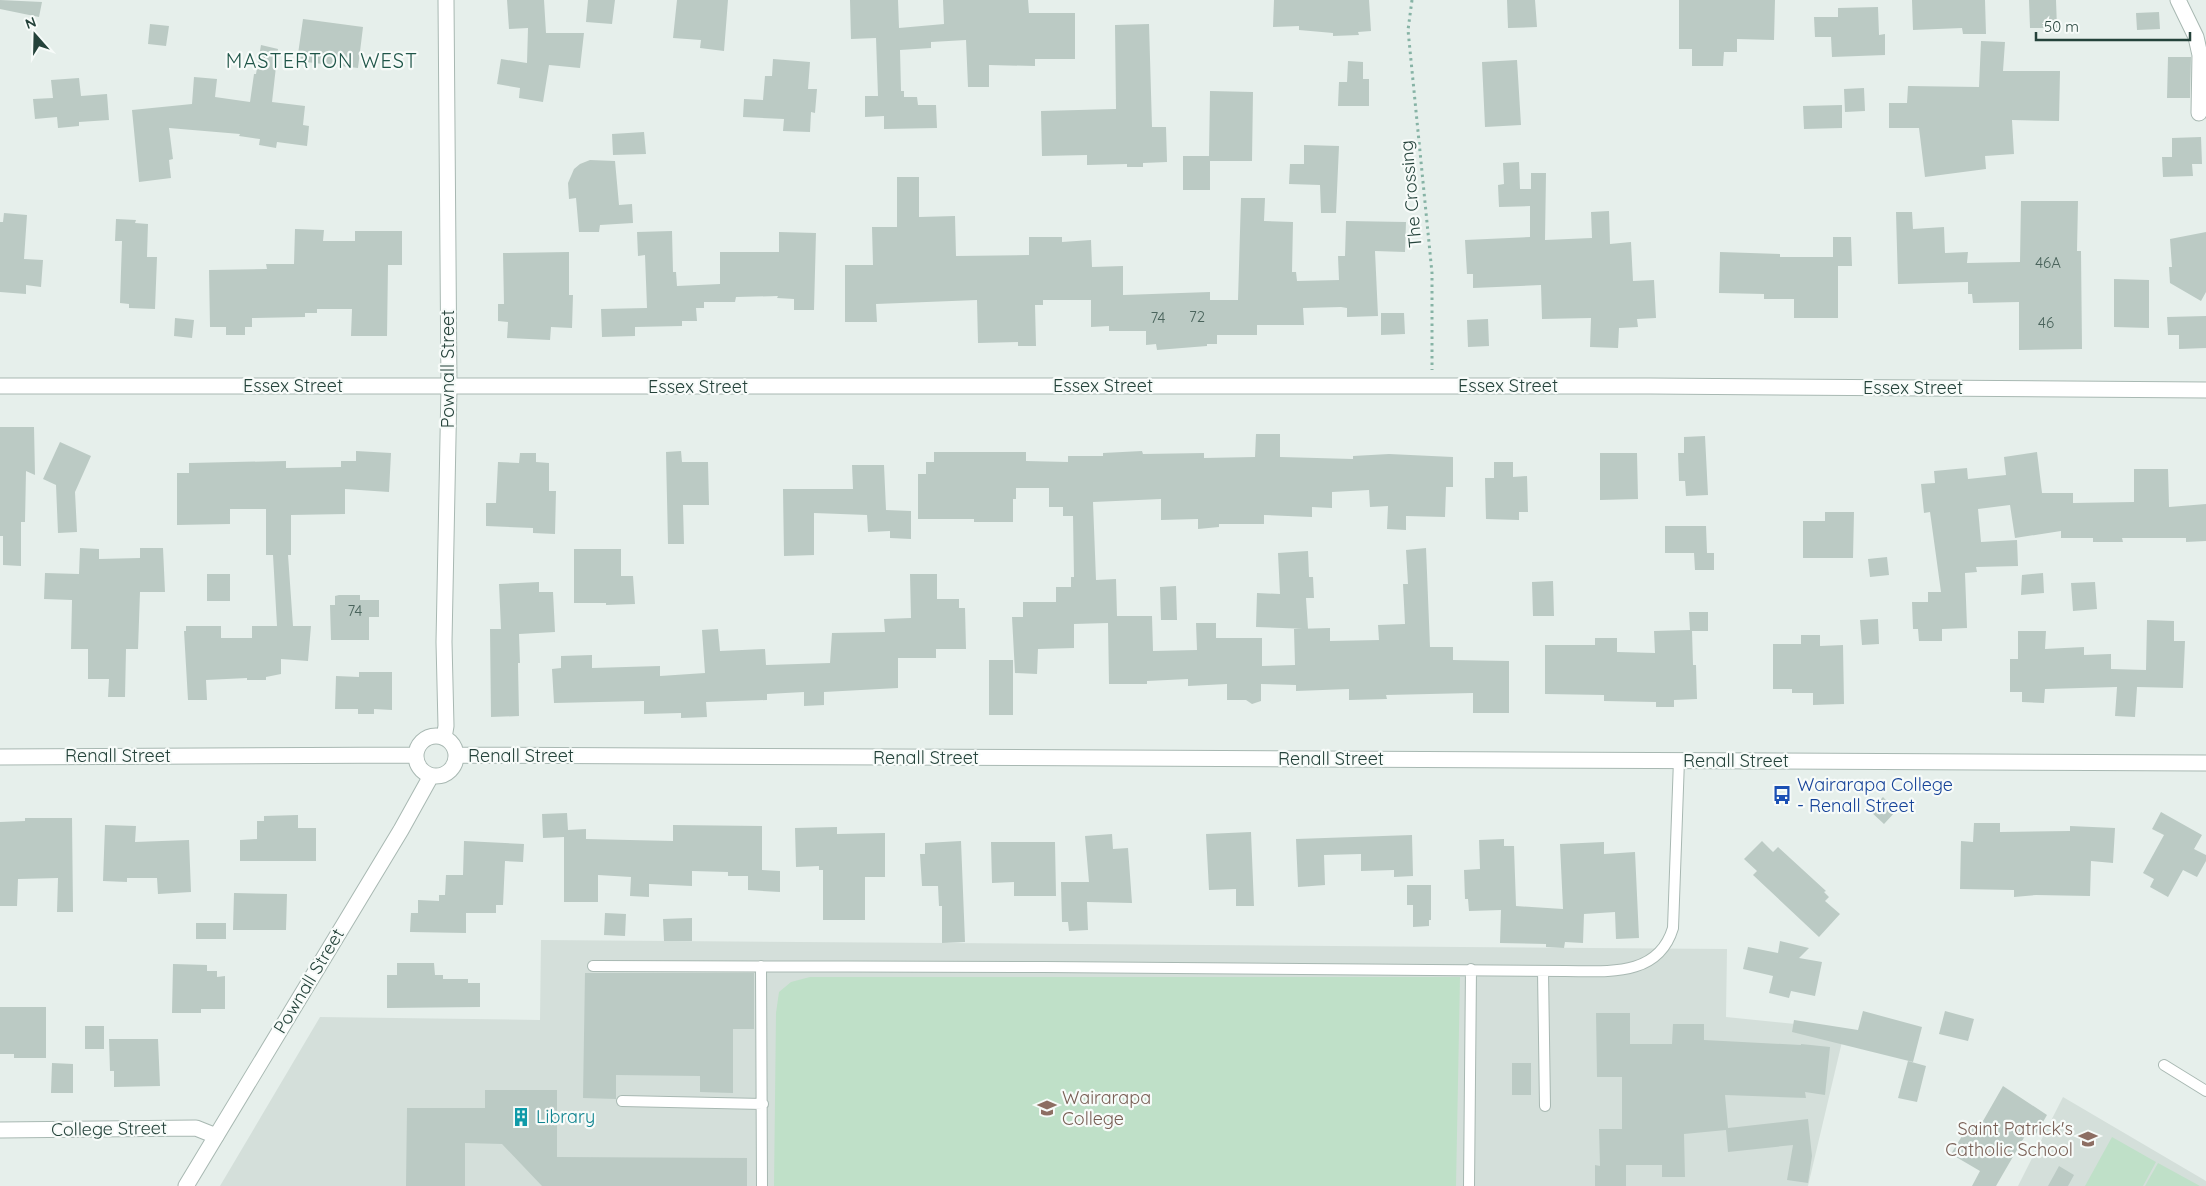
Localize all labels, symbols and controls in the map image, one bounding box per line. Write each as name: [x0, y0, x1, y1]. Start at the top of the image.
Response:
north arrow: [10, 10, 60, 60]
scale bar: [2036, 10, 2190, 42]
text: N: [23, 13, 38, 33]
text: 50 m: [2044, 17, 2079, 36]
district label: MASTERTON WEST: [226, 48, 418, 73]
street label: The Crossing: [1394, 139, 1427, 249]
house number: 46A: [2035, 253, 2061, 272]
house number: 72: [1189, 307, 1205, 326]
house number: 74: [1150, 308, 1166, 327]
street label: Pownall Street: [436, 310, 459, 428]
house number: 46: [2038, 313, 2054, 332]
street label: Essex Street: [243, 374, 343, 397]
street label: Essex Street: [1053, 374, 1153, 397]
street label: Essex Street: [1458, 374, 1558, 397]
street label: Essex Street: [648, 375, 748, 398]
street label: Essex Street: [1863, 376, 1963, 399]
house number: 74: [347, 601, 363, 620]
street label: Renall Street: [65, 744, 171, 767]
street label: Renall Street: [468, 744, 574, 767]
street label: Renall Street: [873, 746, 979, 769]
street label: Renall Street: [1278, 747, 1384, 770]
street label: Renall Street: [1683, 749, 1789, 772]
place label: Wairarapa College - Renall Street: [1797, 773, 1953, 817]
bus stop icon: Wairarapa College - Renall Street: [1771, 784, 1793, 806]
street label: Pownall Street: [268, 924, 349, 1038]
place label: Wairarapa College: [1062, 1086, 1151, 1130]
school or university icon: Wairarapa College: [1036, 1097, 1058, 1119]
place label: Library: [536, 1105, 595, 1128]
building icon: Library: [510, 1106, 532, 1128]
street label: College Street: [51, 1116, 167, 1141]
place label: Saint Patrick's Catholic School: [1945, 1117, 2073, 1161]
school or university icon: Saint Patrick's Catholic School: [2077, 1128, 2099, 1150]

